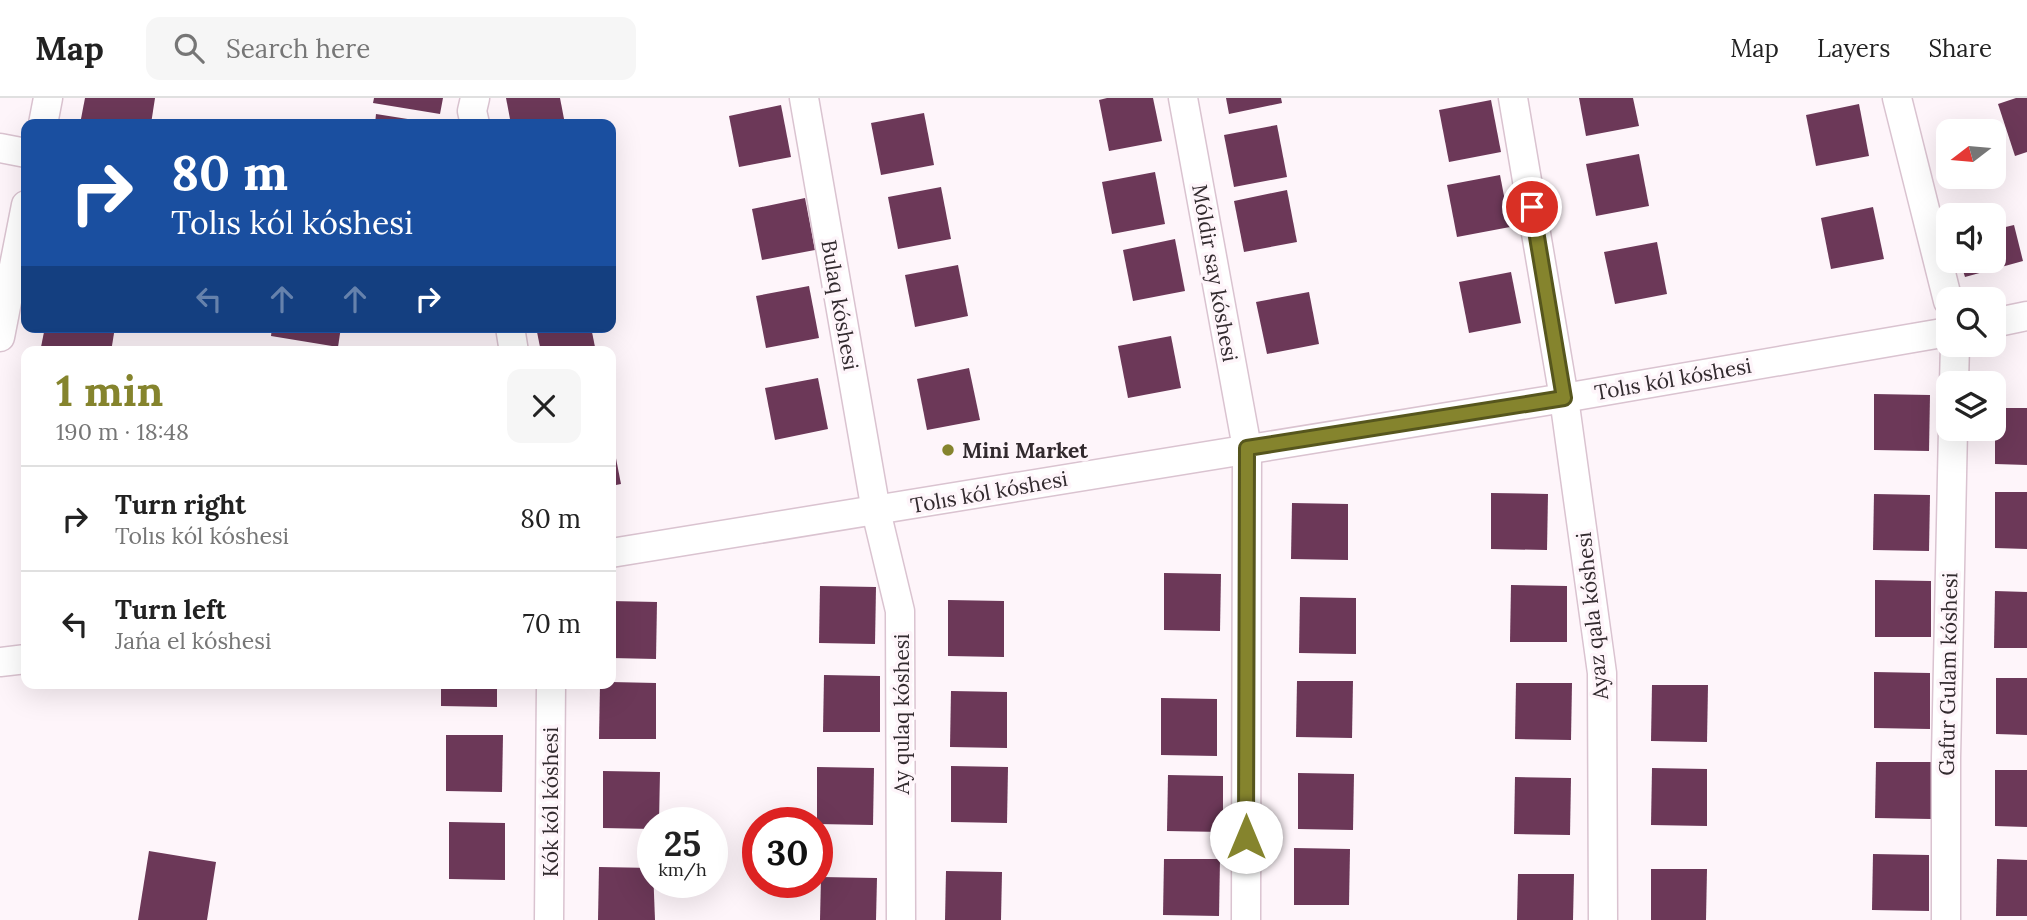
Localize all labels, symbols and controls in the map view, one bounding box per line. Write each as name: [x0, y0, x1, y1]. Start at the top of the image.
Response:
search box: [146, 17, 636, 80]
text: Map: [35, 27, 104, 69]
icon: search: [170, 29, 208, 67]
text: Search here: [226, 32, 370, 65]
text: Map: [1730, 33, 1779, 64]
text: Layers: [1817, 33, 1890, 64]
text: Share: [1928, 33, 1992, 64]
north arrow: [1936, 119, 2006, 189]
map controls: [1936, 119, 2006, 441]
text: 80 m: [171, 141, 288, 203]
icon: right: [56, 147, 147, 238]
pin: [1502, 177, 1562, 237]
street label: Móldir say kóshesi: [1186, 182, 1244, 364]
icon: arrive: [1513, 188, 1551, 226]
text: Tolıs kól kóshesi: [171, 202, 413, 243]
button: sound: [1936, 203, 2006, 273]
street label: Bulaq kóshesi: [815, 238, 865, 373]
icon: left: [190, 280, 228, 318]
icon: ahead: [263, 280, 301, 318]
icon: ahead: [336, 280, 374, 318]
icon: right: [409, 280, 447, 318]
button: search: [1936, 287, 2006, 357]
street label: Tolıs kól kóshesi: [1592, 352, 1754, 406]
text: 1 min: [56, 364, 163, 418]
button: close: [507, 369, 581, 443]
button: layers: [1936, 371, 2006, 441]
text: 190 m · 18:48: [56, 417, 189, 446]
place label: Mini Market: [962, 437, 1088, 464]
marker: Mini Market: [940, 442, 956, 458]
street label: Tolıs kól kóshesi: [908, 465, 1070, 519]
text: Turn right: [115, 488, 246, 521]
icon: right: [56, 500, 94, 538]
text: 80 m: [520, 502, 581, 535]
text: Tolıs kól kóshesi: [115, 521, 289, 550]
street label: Ayaz qala kóshesi: [1570, 531, 1614, 702]
street label: Gafur Gulam kóshesi: [1933, 572, 1963, 776]
text: Turn left: [115, 593, 226, 626]
icon: left: [56, 605, 94, 643]
text: 70 m: [523, 607, 581, 640]
text: Jańa el kóshesi: [115, 626, 271, 655]
street label: Ay qulaq kóshesi: [888, 633, 915, 795]
street label: Kók kól kóshesi: [537, 727, 564, 877]
position arrow: [1209, 800, 1283, 874]
speed limit sign: 30: [742, 807, 833, 898]
text: 25: [664, 821, 701, 866]
text: km/h: [658, 858, 707, 881]

